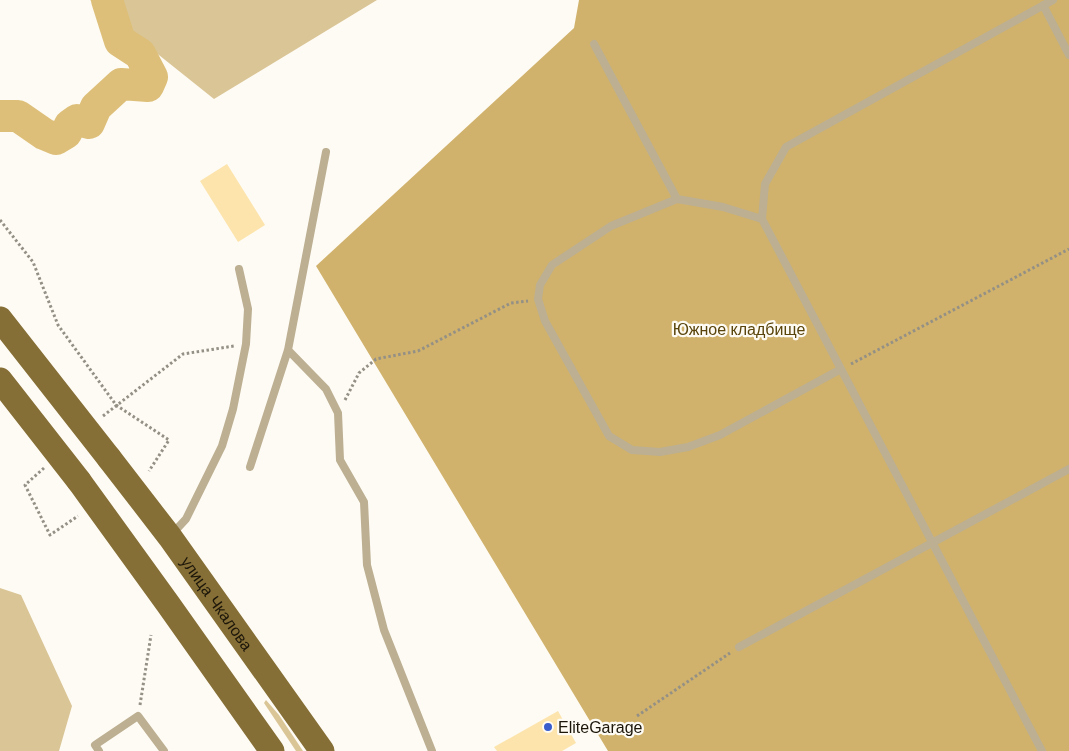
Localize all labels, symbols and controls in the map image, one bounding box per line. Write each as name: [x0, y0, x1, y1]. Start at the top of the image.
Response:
park label: Южное кладбище: [673, 321, 805, 338]
street label: улица Чкалова: [178, 553, 256, 654]
place label: EliteGarage: [558, 719, 643, 736]
marker: EliteGarage: [542, 721, 554, 733]

